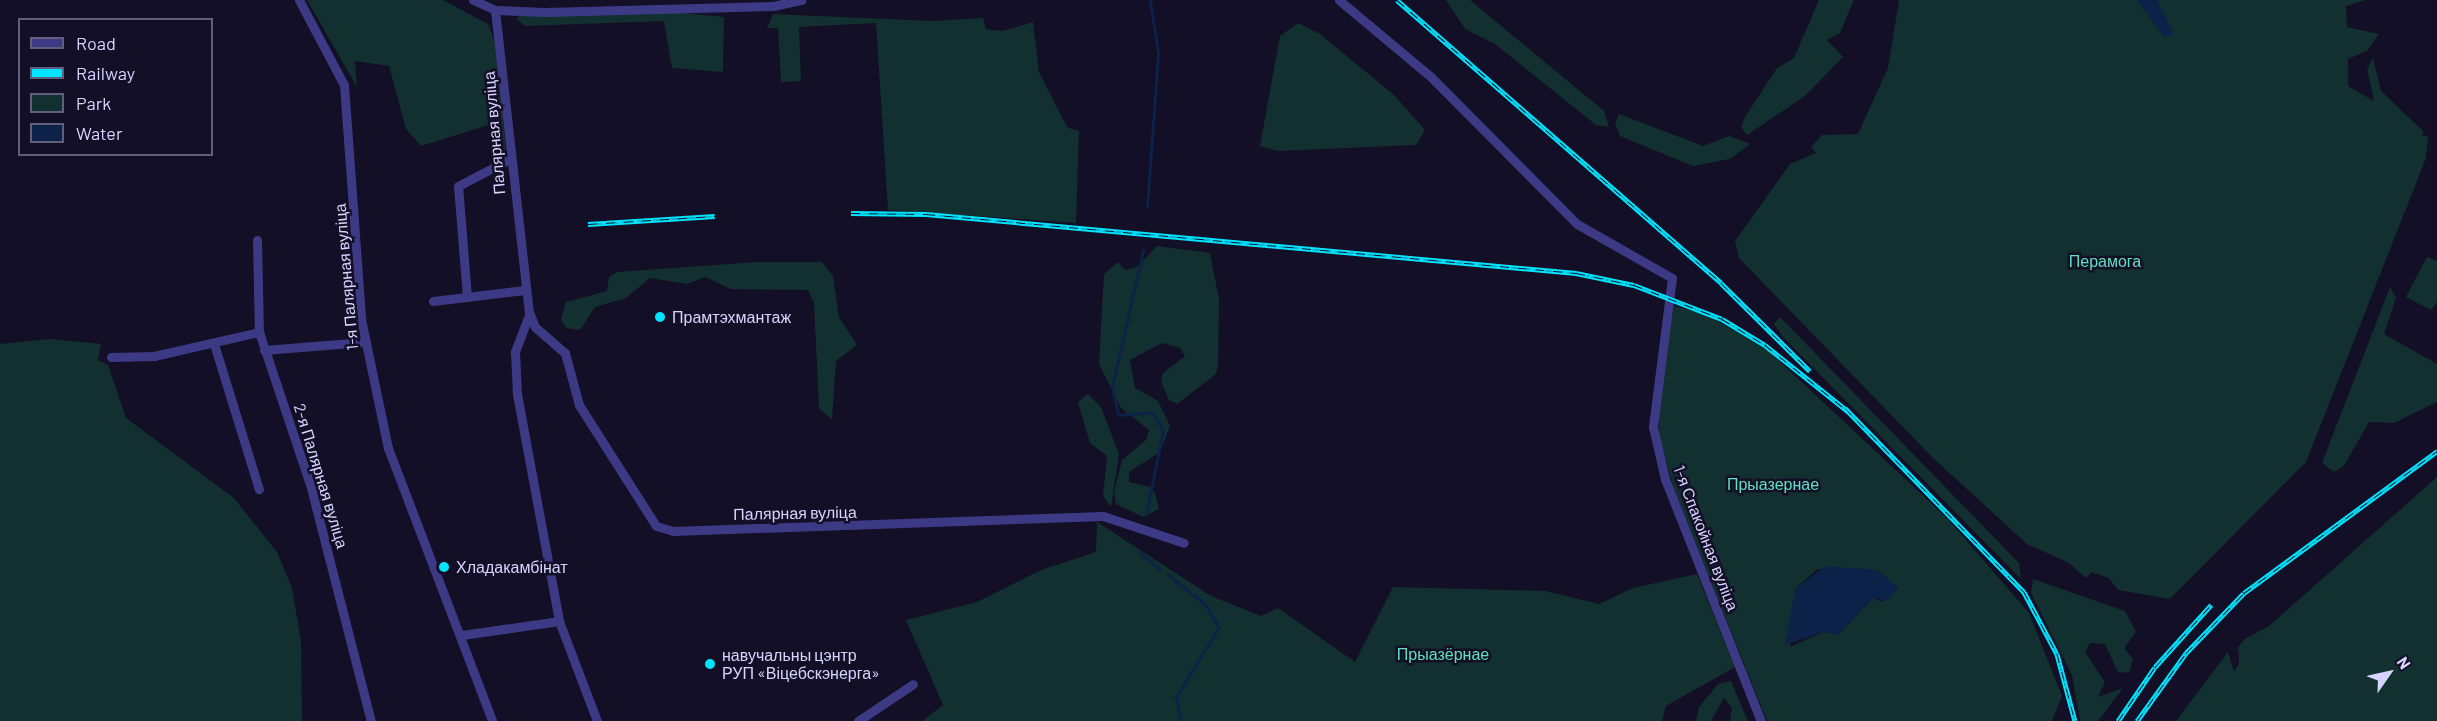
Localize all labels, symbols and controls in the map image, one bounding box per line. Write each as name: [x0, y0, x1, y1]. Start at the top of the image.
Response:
legend: [18, 18, 213, 156]
text: Road: [76, 32, 116, 54]
text: Railway: [76, 62, 135, 84]
street label: Палярная вуліца: [479, 71, 509, 195]
text: Park: [76, 92, 111, 114]
text: Water: [76, 122, 123, 144]
street label: 1-я Палярная вуліца: [330, 203, 362, 351]
park label: Перамога: [2069, 251, 2141, 271]
place label: Прамтэхмантаж: [672, 307, 791, 327]
marker: Прамтэхмантаж: [653, 310, 667, 324]
street label: 2-я Палярная вуліца: [290, 401, 352, 551]
street label: 1-я Спакойная вуліца: [1669, 463, 1743, 613]
park label: Прыазернае: [1727, 474, 1819, 494]
street label: Палярная вуліца: [733, 502, 857, 524]
place label: Хладакамбінат: [456, 557, 568, 577]
marker: Хладакамбінат: [437, 560, 451, 574]
north arrow: [2359, 643, 2419, 703]
park label: Прыазёрнае: [1397, 644, 1489, 664]
place label: навучальны цэнтр РУП «Віцебскэнерга»: [722, 645, 880, 683]
text: N: [2393, 653, 2415, 672]
marker: навучальны цэнтр РУП «Віцебскэнерга»: [703, 657, 717, 671]

